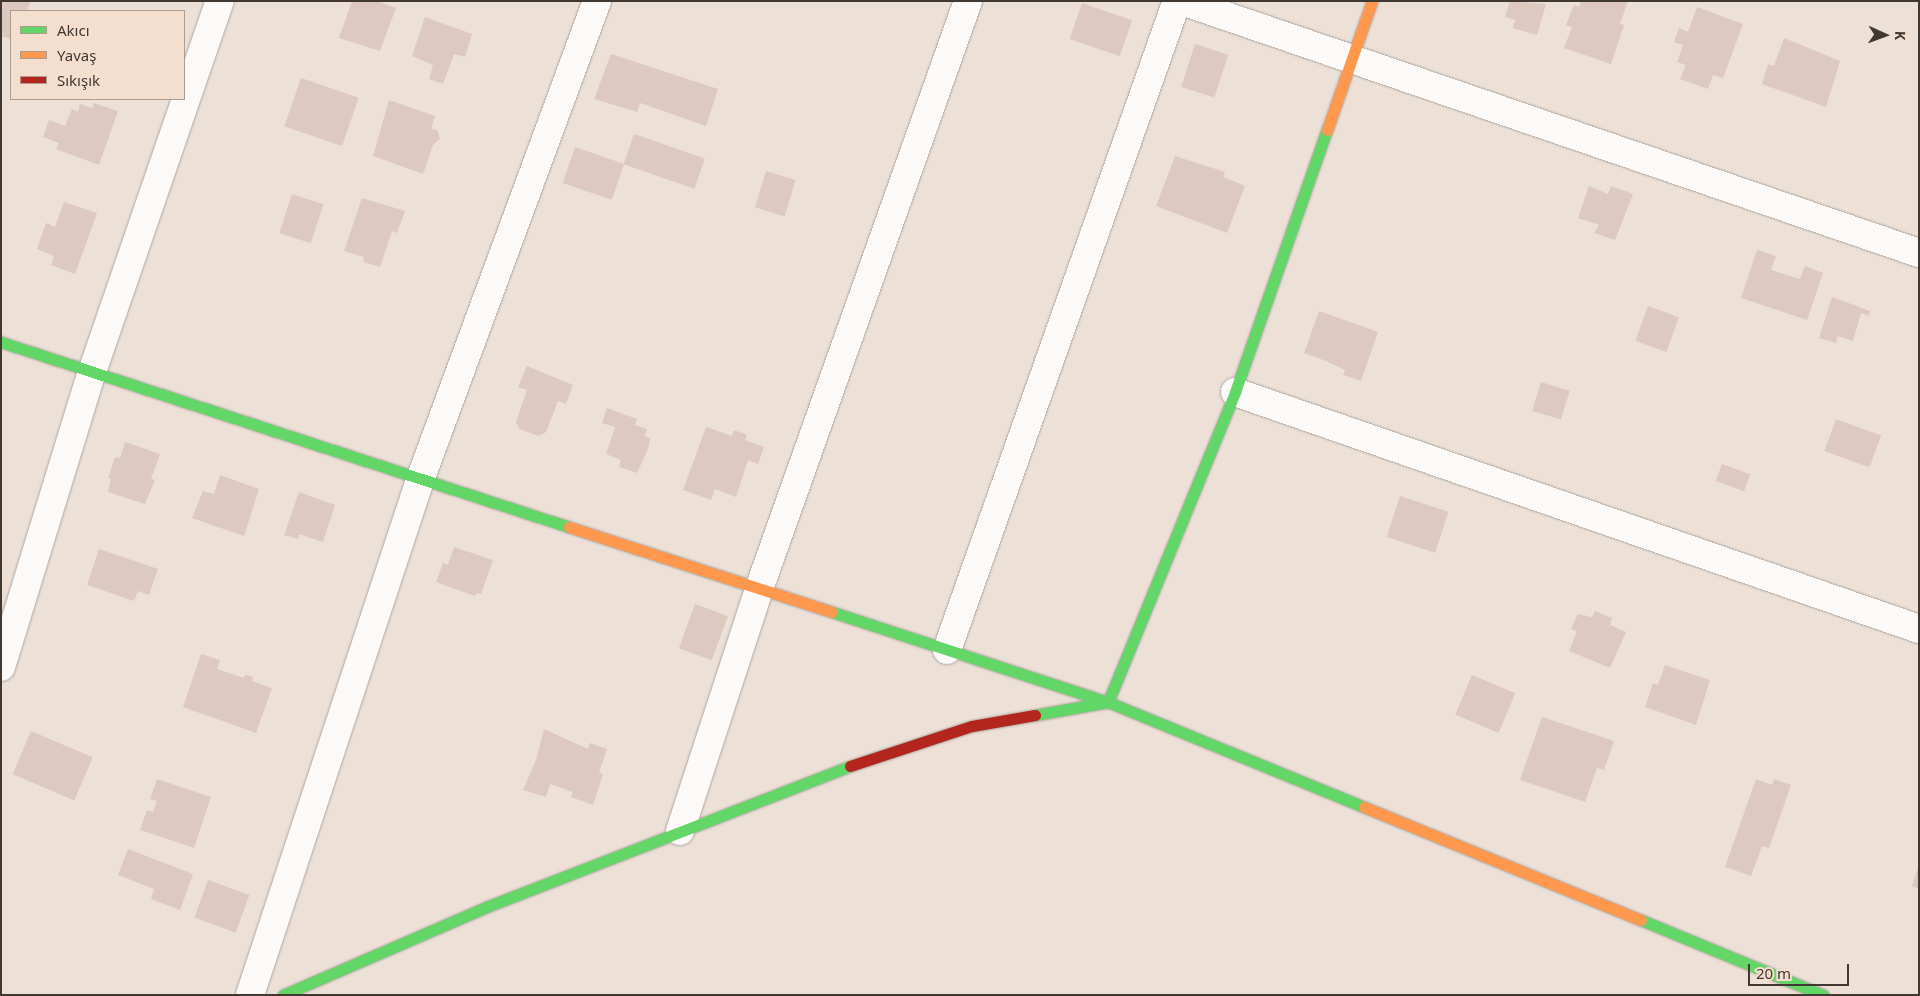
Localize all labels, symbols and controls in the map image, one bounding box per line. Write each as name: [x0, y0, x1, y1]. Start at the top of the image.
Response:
legend: [10, 10, 185, 100]
north arrow: [1860, 10, 1910, 60]
text: Akıcı: [57, 20, 90, 40]
text: K: [1891, 31, 1910, 41]
text: Yavaş: [57, 45, 96, 65]
text: Sıkışık: [57, 70, 100, 90]
scale bar: [1750, 954, 1851, 986]
text: 20 m: [1756, 963, 1791, 983]

